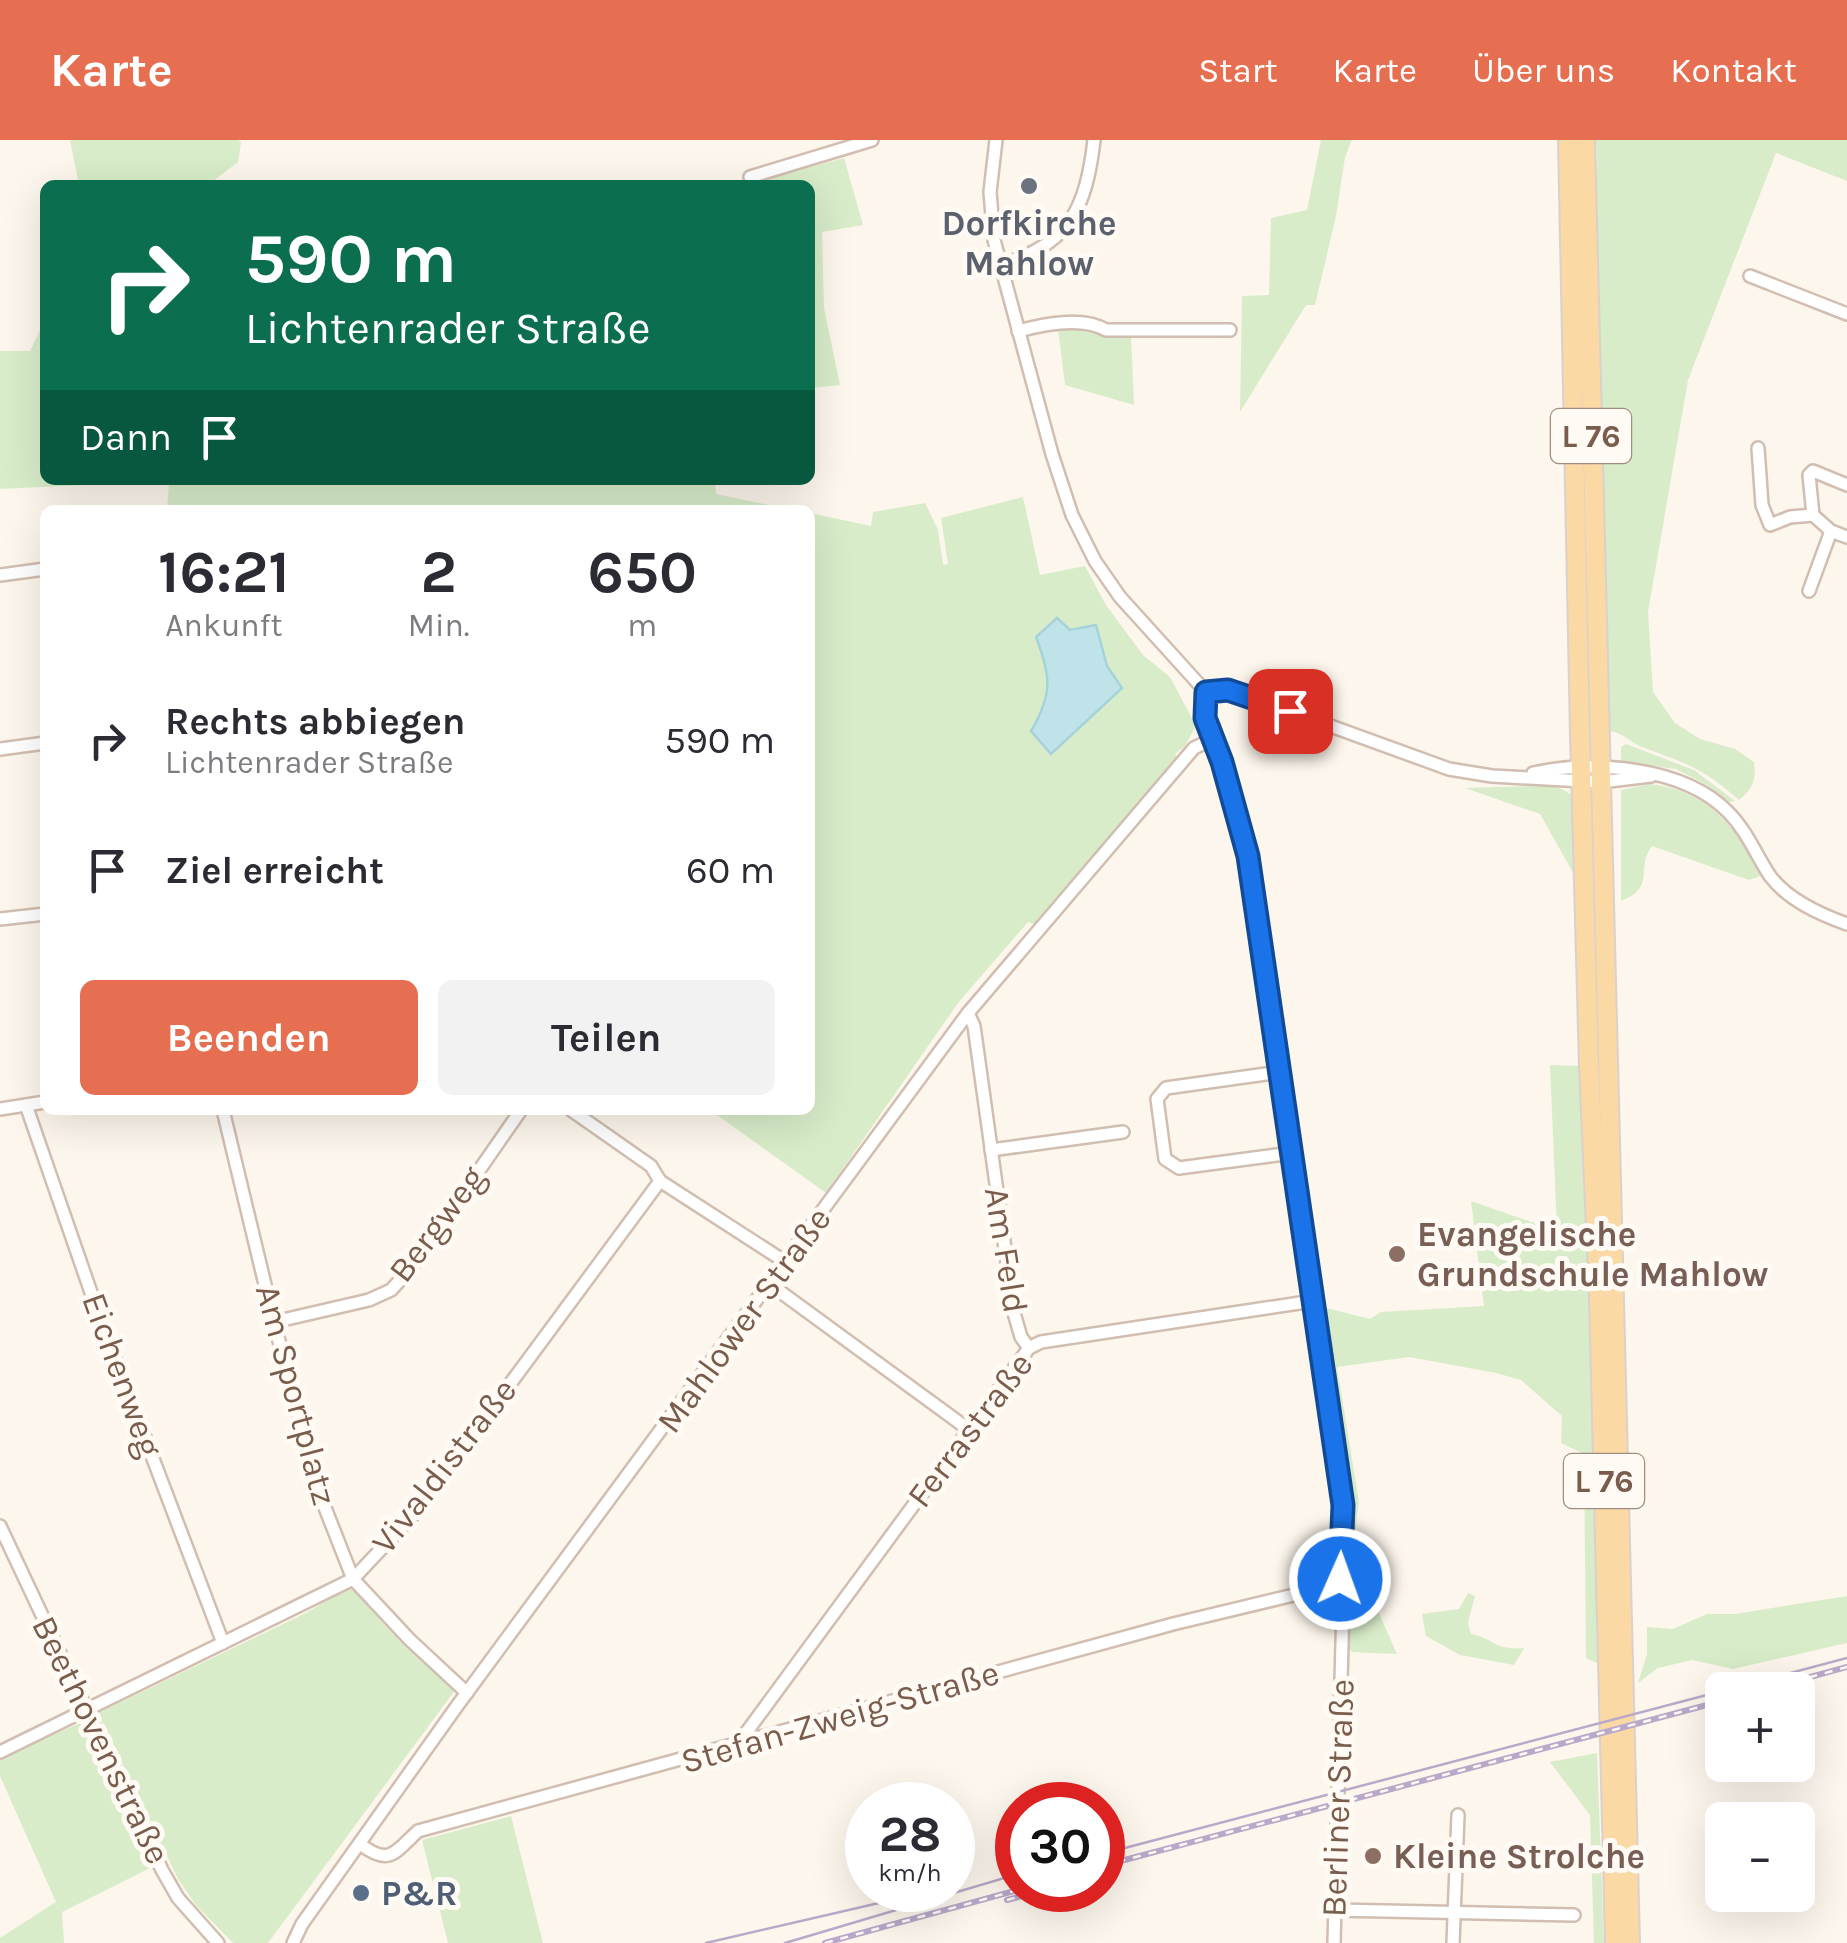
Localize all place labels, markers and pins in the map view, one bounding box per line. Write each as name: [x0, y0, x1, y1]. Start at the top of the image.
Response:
marker: Dorfkirche Mahlow: [1018, 175, 1040, 197]
place label: Dorfkirche Mahlow: [941, 203, 1117, 284]
pin: [1248, 669, 1333, 754]
place label: Evangelische Grundschule Mahlow: [1417, 1214, 1769, 1295]
marker: Evangelische Grundschule Mahlow: [1386, 1243, 1408, 1265]
place label: Kleine Strolche: [1393, 1836, 1645, 1877]
marker: Kleine Strolche: [1362, 1845, 1384, 1867]
place label: P&R: [381, 1873, 458, 1914]
marker: P&R: [350, 1882, 372, 1904]

